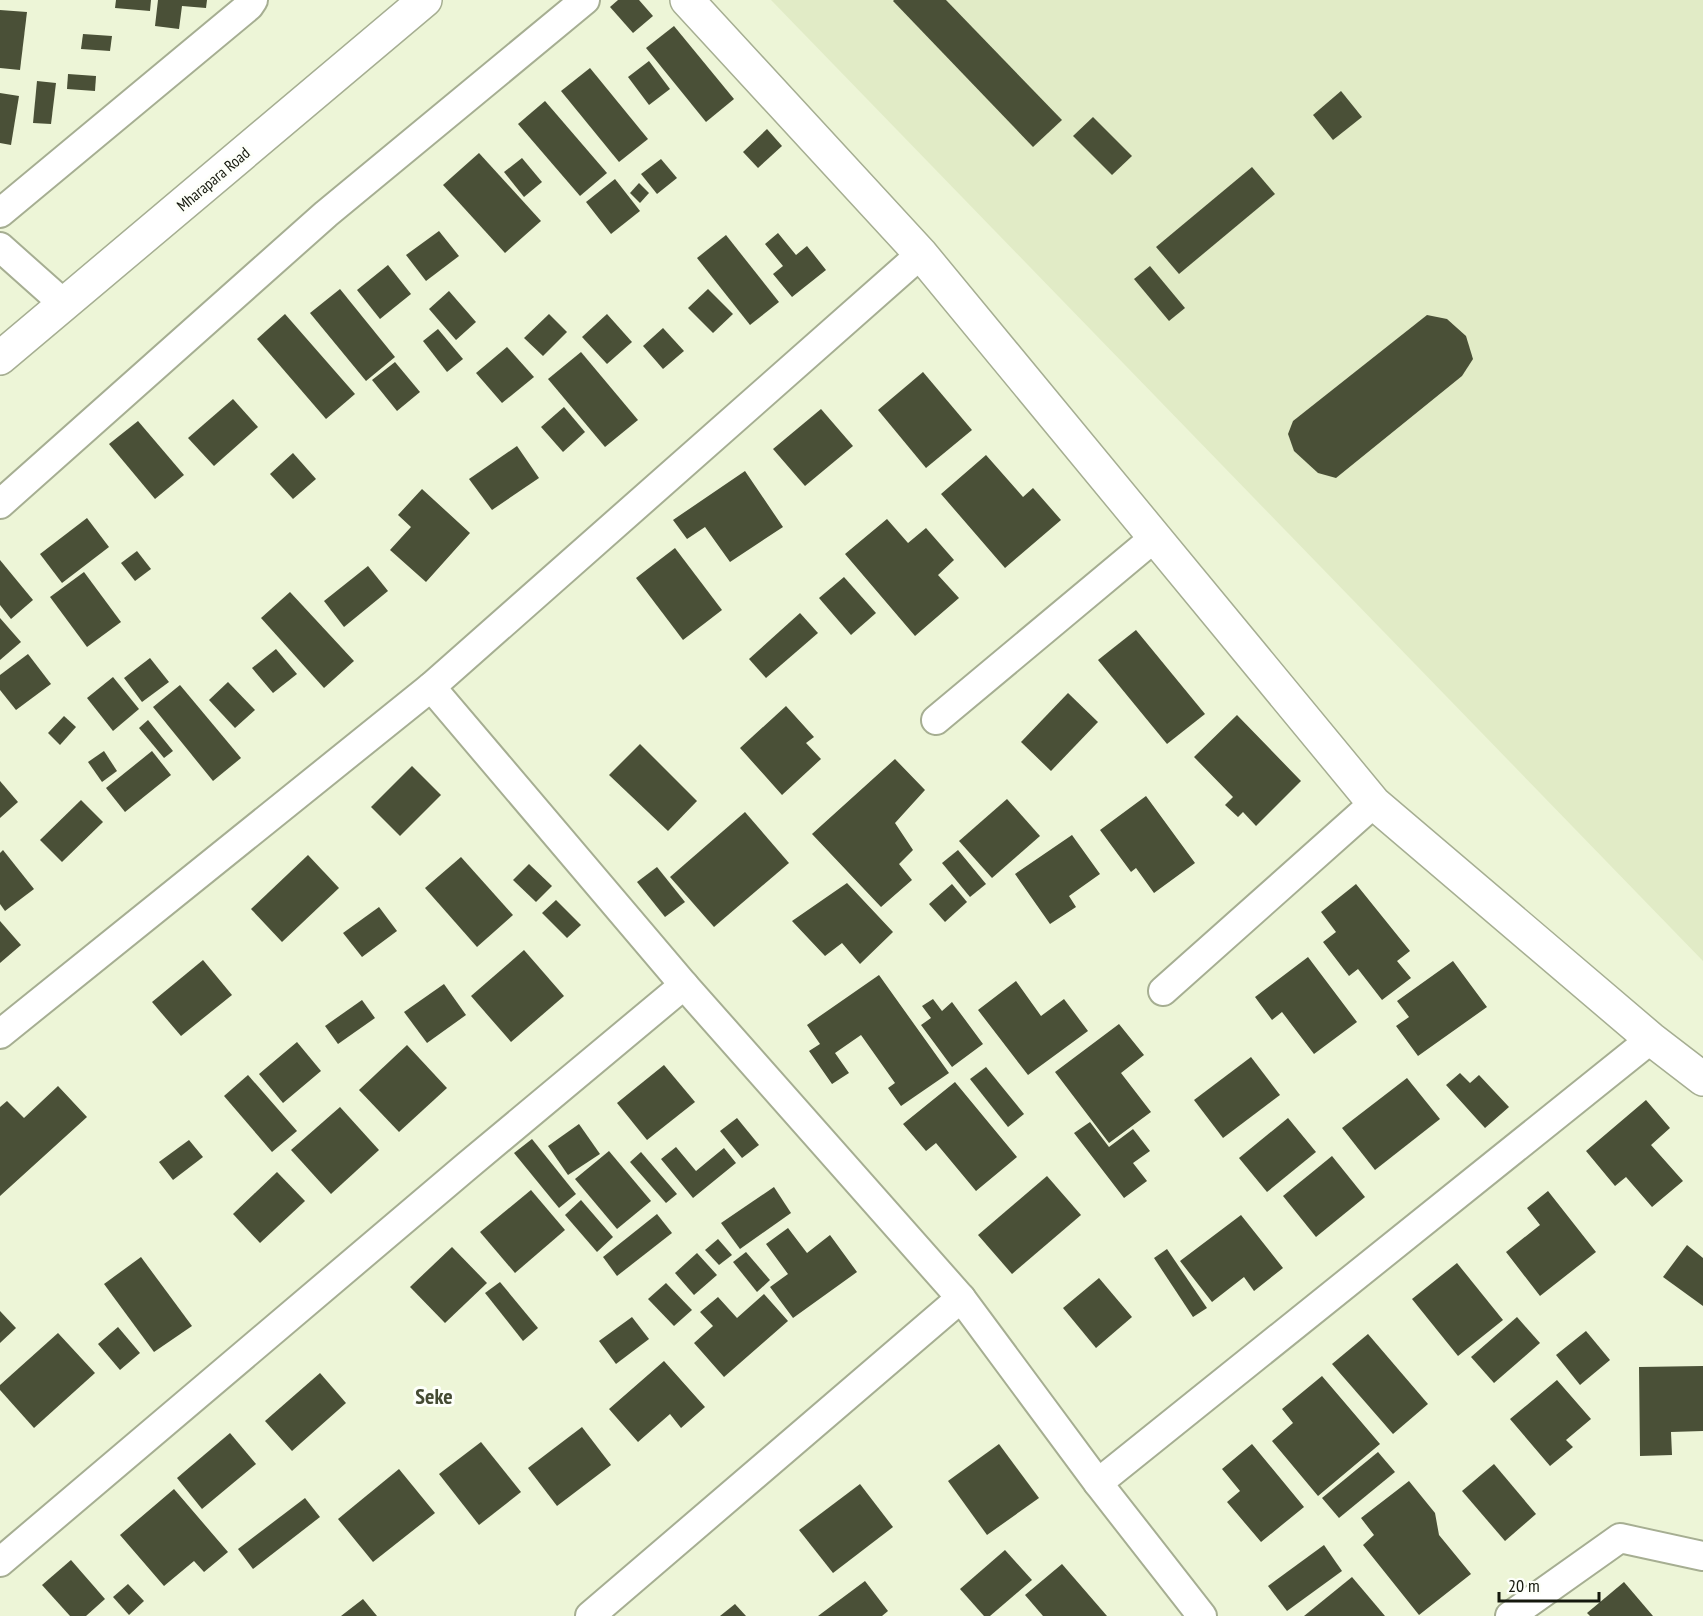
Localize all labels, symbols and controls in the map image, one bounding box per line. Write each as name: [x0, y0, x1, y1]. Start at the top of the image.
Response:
street label: Mharapara Road: [172, 143, 254, 215]
district label: Seke: [415, 1382, 453, 1410]
scale bar: [1499, 1565, 1600, 1603]
text: 20 m: [1508, 1574, 1540, 1597]

